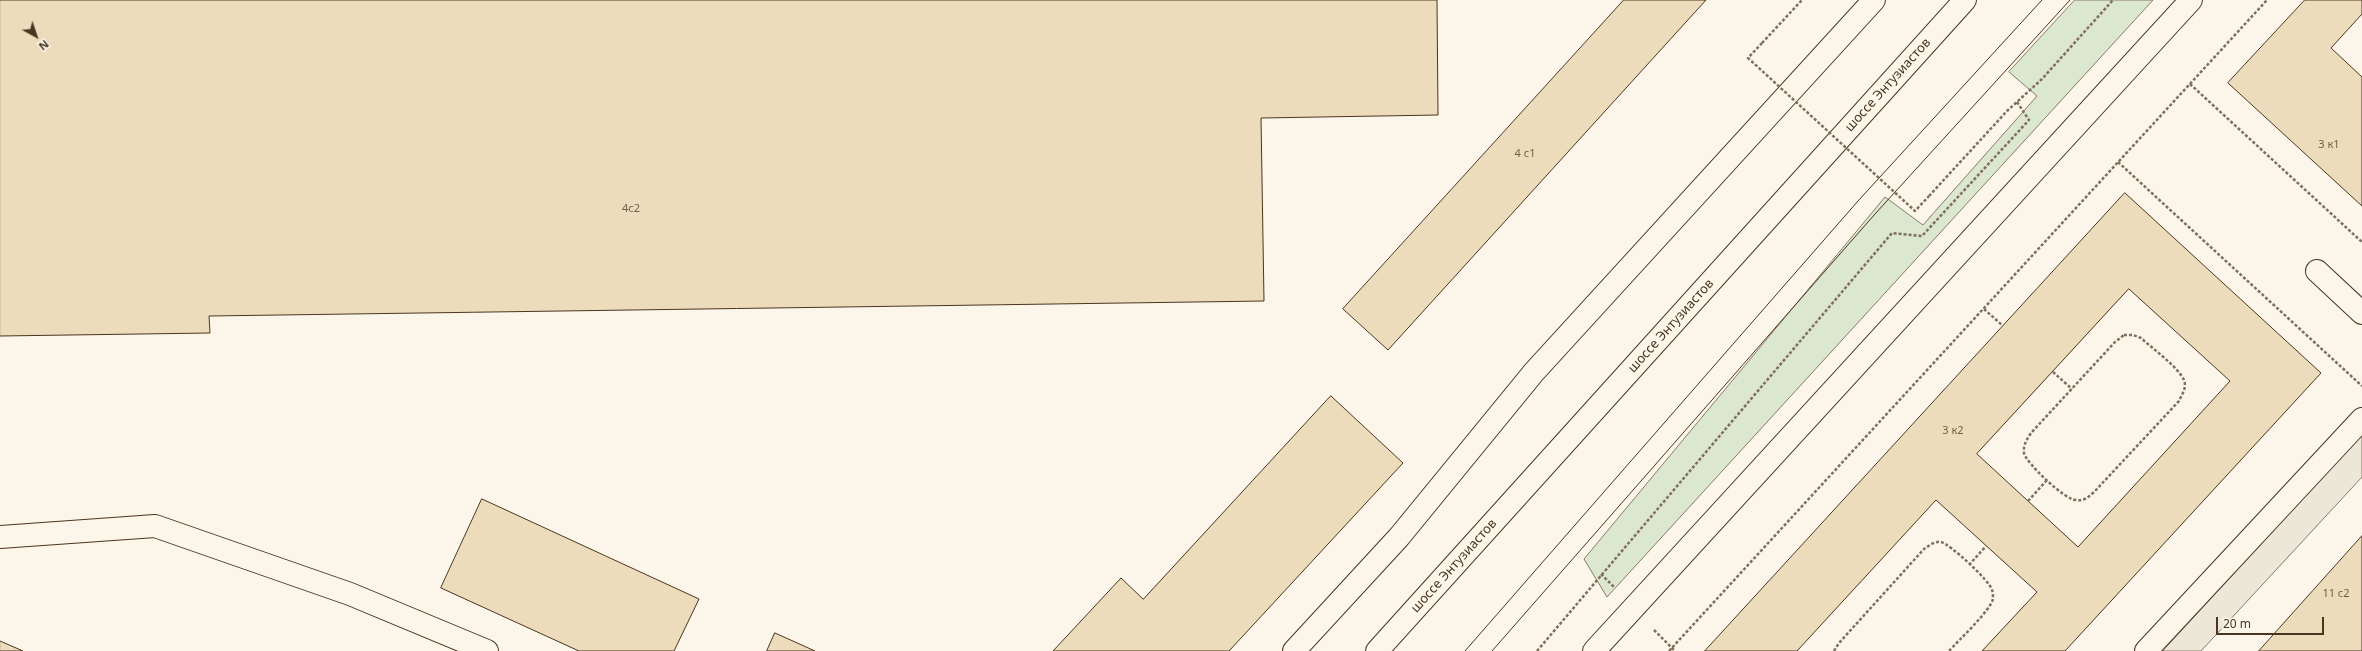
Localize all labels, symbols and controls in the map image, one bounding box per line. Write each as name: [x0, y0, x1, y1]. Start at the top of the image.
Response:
north arrow: [16, 16, 56, 56]
street label: шоссе Энтузиастов: [1842, 35, 1934, 135]
text: N: [36, 37, 52, 54]
house number: 3 к1: [2318, 138, 2340, 152]
house number: 4 с1: [1515, 147, 1535, 161]
house number: 4с2: [622, 202, 640, 216]
street label: шоссе Энтузиастов: [1625, 276, 1717, 376]
house number: 3 к2: [1942, 424, 1964, 438]
street label: шоссе Энтузиастов: [1408, 516, 1500, 616]
house number: 11 с2: [2322, 587, 2350, 601]
scale bar: [2218, 609, 2326, 635]
text: 20 m: [2223, 615, 2251, 632]

